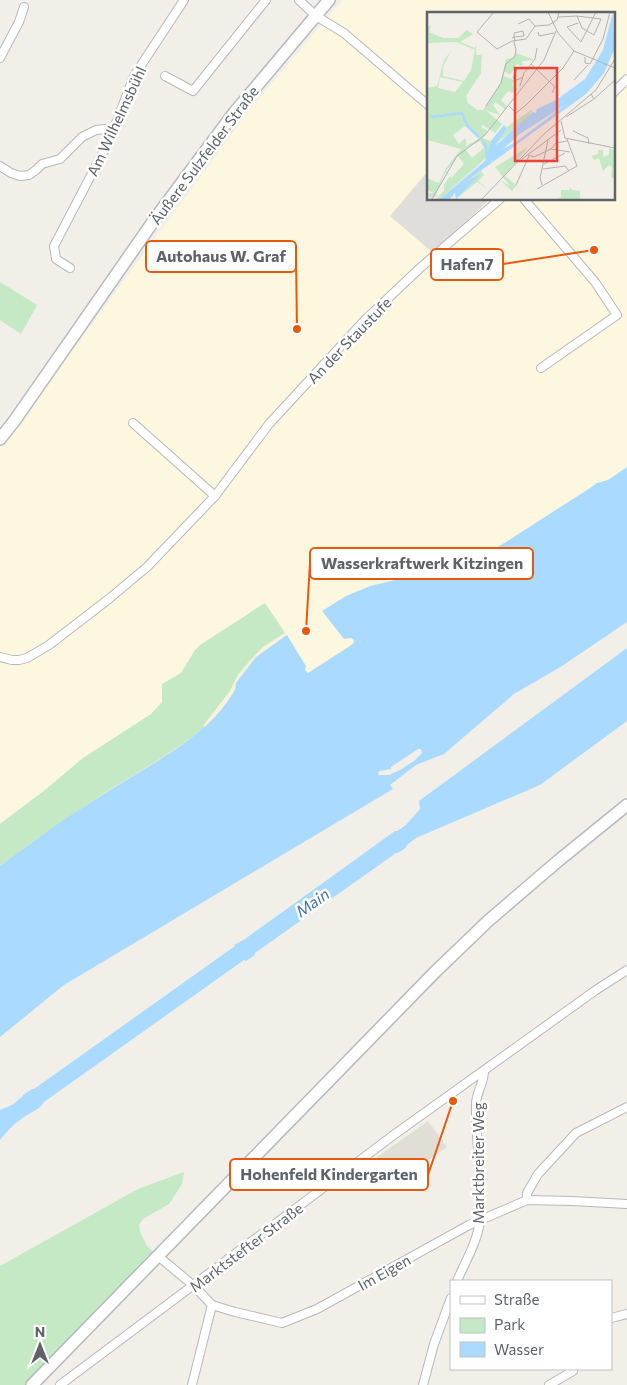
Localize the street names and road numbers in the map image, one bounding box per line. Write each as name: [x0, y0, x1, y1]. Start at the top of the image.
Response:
street label: Am Wilhelmsbühl: [83, 63, 149, 179]
street label: Äußere Sulzfelder Straße: [146, 82, 262, 228]
street label: An der Staustufe: [303, 293, 395, 387]
street label: Marktbreiter Weg: [469, 1102, 487, 1224]
street label: Marktstefter Straße: [186, 1198, 306, 1295]
street label: Im Eigen: [355, 1250, 413, 1294]

